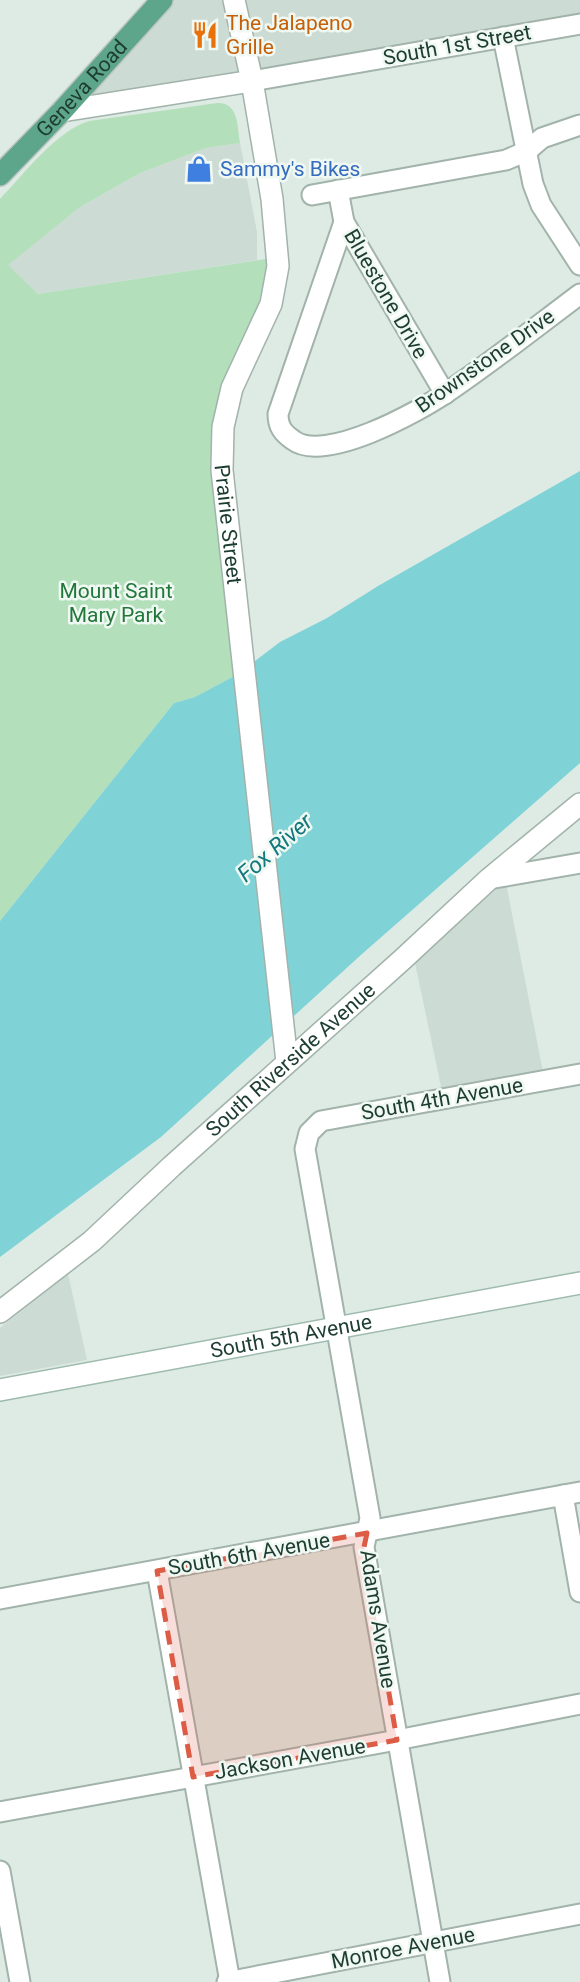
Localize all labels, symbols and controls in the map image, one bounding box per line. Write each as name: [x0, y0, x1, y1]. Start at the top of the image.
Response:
place label: The Jalapeno Grille: [226, 11, 353, 59]
restaurant icon: The Jalapeno Grille: [190, 20, 220, 50]
street label: South 1st Street: [381, 20, 533, 70]
street label: Geneva Road: [31, 35, 132, 142]
shop icon: Sammy's Bikes: [184, 154, 214, 184]
place label: Sammy's Bikes: [220, 157, 360, 181]
street label: Bluestone Drive: [339, 225, 433, 363]
street label: Brownstone Drive: [411, 304, 559, 418]
street label: Prairie Street: [209, 463, 246, 586]
park label: Mount Saint Mary Park: [59, 579, 173, 627]
water label: Fox River: [232, 807, 319, 888]
street label: South Riverside Avenue: [201, 978, 380, 1142]
street label: South 4th Avenue: [359, 1073, 525, 1125]
street label: South 5th Avenue: [208, 1310, 374, 1363]
street label: South 6th Avenue: [166, 1528, 332, 1580]
street label: Adams Avenue: [355, 1548, 401, 1690]
street label: Jackson Avenue: [213, 1734, 367, 1784]
street label: Monroe Avenue: [329, 1922, 477, 1974]

